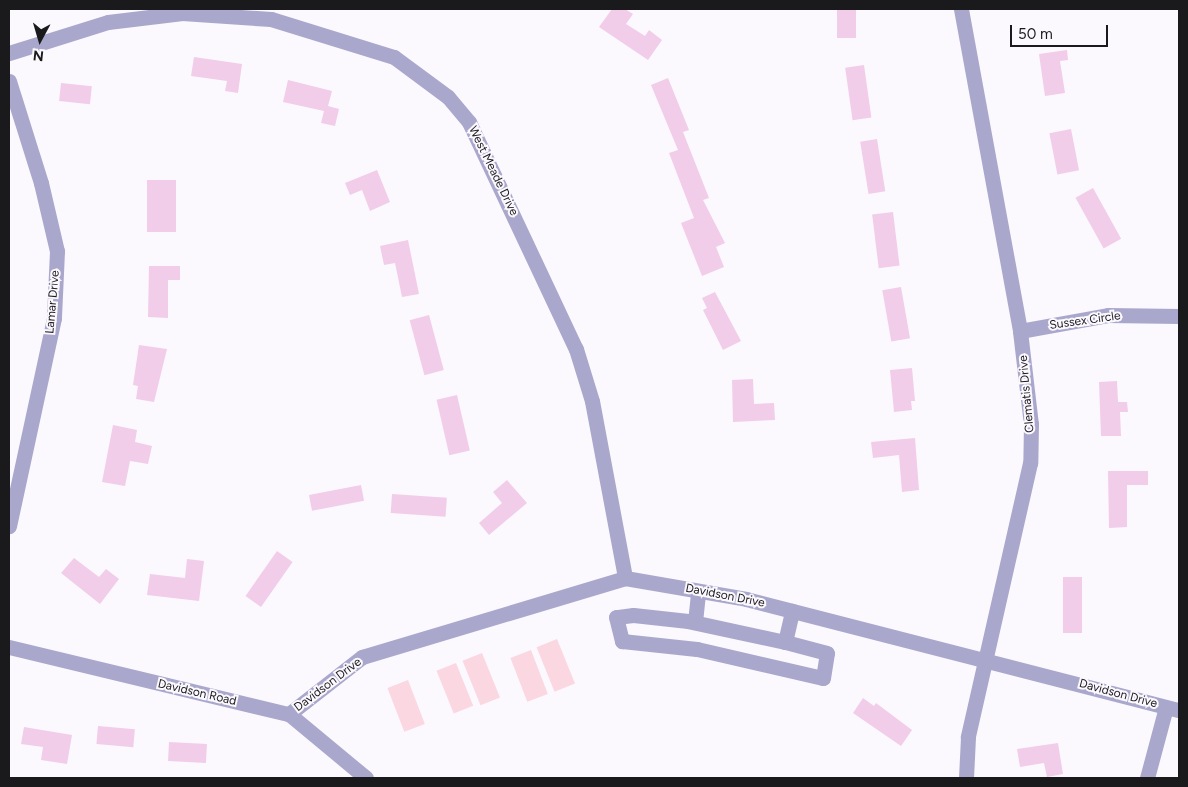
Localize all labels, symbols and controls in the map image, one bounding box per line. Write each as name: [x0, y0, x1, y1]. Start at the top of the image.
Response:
north arrow: [15, 15, 65, 65]
scale bar: [1013, 15, 1110, 47]
text: 50 m: [1018, 25, 1053, 43]
text: N: [32, 46, 45, 64]
street label: West Meade Drive: [465, 124, 521, 218]
street label: Lamar Drive: [43, 270, 63, 334]
street label: Sussex Circle: [1049, 309, 1121, 333]
street label: Clematis Drive: [1016, 355, 1038, 433]
street label: Davidson Drive: [684, 581, 766, 611]
street label: Davidson Drive: [292, 655, 364, 715]
street label: Davidson Road: [156, 677, 238, 709]
street label: Davidson Drive: [1077, 677, 1159, 711]

